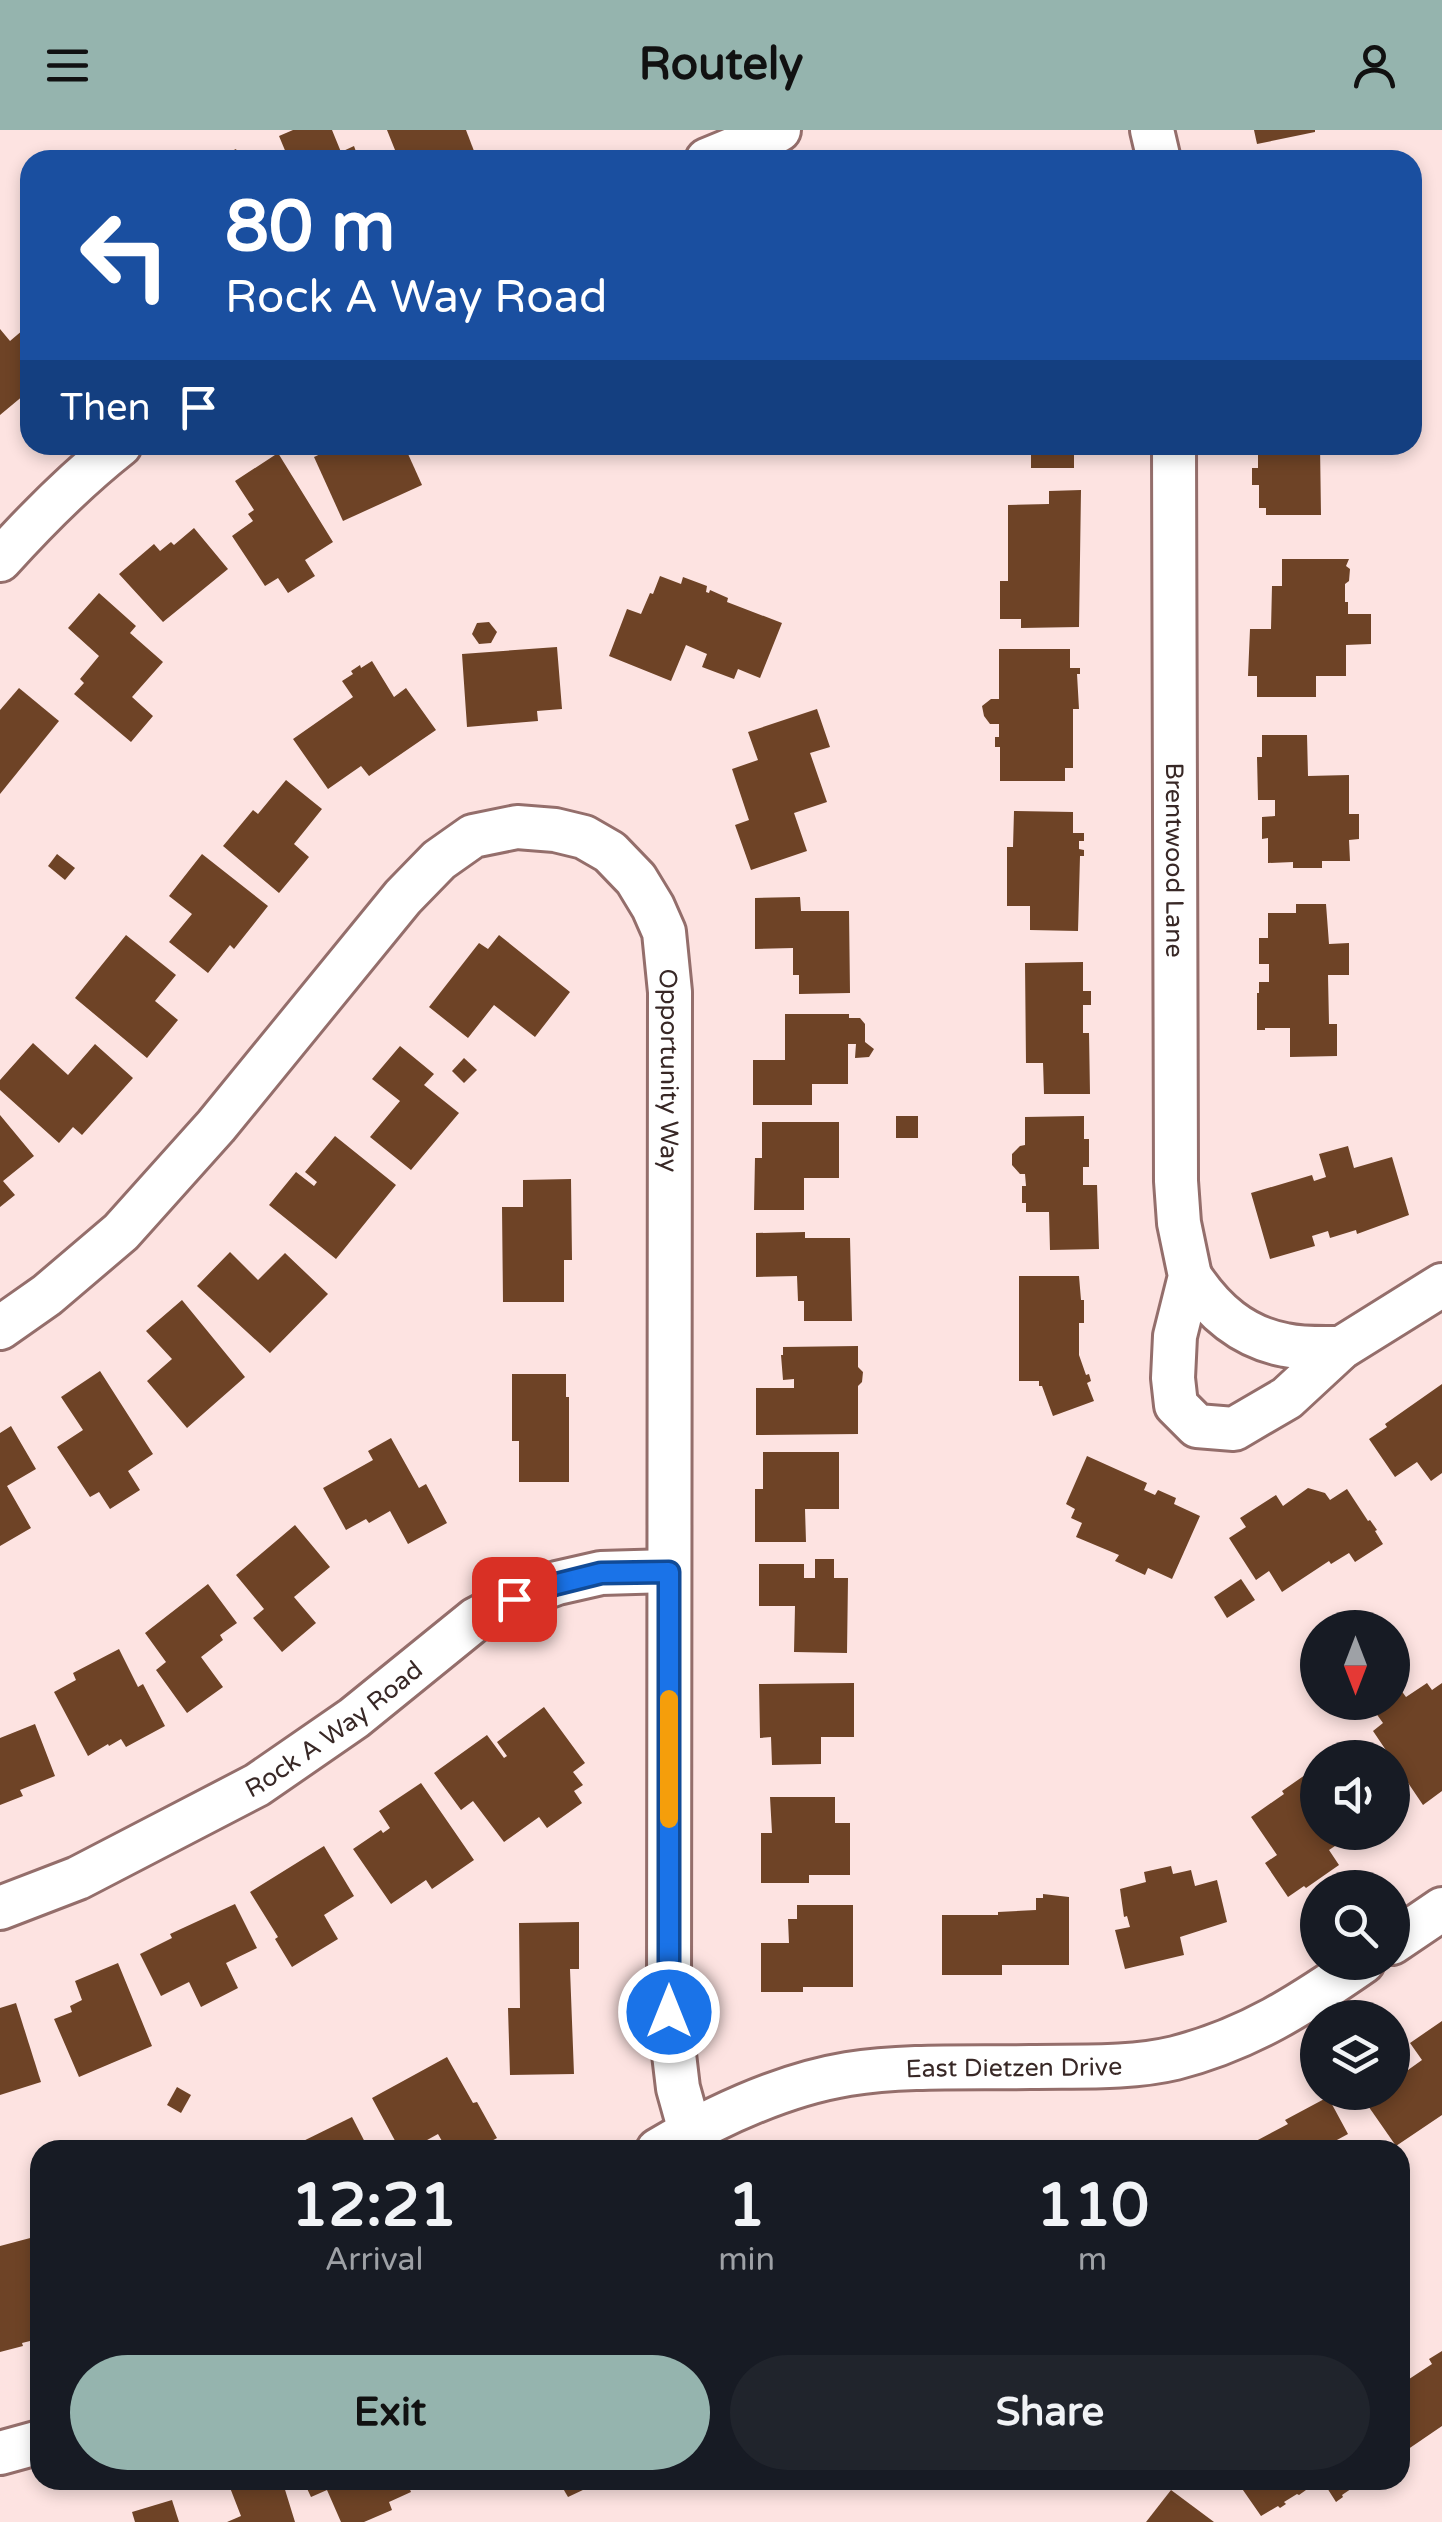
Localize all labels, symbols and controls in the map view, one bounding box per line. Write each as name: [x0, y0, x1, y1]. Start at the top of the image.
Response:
icon: menu: [40, 38, 95, 93]
text: Routely: [639, 38, 803, 92]
icon: person: [1347, 38, 1402, 93]
text: 80 m: [225, 186, 395, 270]
icon: left: [60, 190, 190, 320]
text: Rock A Way Road: [225, 271, 607, 325]
icon: arrive: [171, 380, 226, 435]
text: Then: [60, 385, 151, 431]
street label: Brentwood Lane: [1159, 762, 1189, 958]
street label: Opportunity Way: [652, 967, 684, 1172]
pin: [472, 1557, 557, 1642]
icon: arrive: [487, 1572, 542, 1627]
north arrow: [1300, 1610, 1410, 1720]
map controls: [1300, 1610, 1410, 2110]
street label: Rock A Way Road: [240, 1655, 429, 1805]
button: sound: [1300, 1740, 1410, 1850]
button: search: [1300, 1870, 1410, 1980]
position arrow: [617, 1960, 721, 2064]
button: layers: [1300, 2000, 1410, 2110]
street label: East Dietzen Drive: [905, 2051, 1123, 2084]
text: 12:21: [291, 2170, 457, 2242]
text: 1: [728, 2170, 765, 2242]
text: 110: [1036, 2170, 1149, 2242]
text: Arrival: [325, 2241, 424, 2279]
text: min: [718, 2241, 775, 2279]
text: m: [1078, 2241, 1107, 2279]
button: Exit: [70, 2355, 710, 2470]
button: Share: [730, 2355, 1370, 2470]

